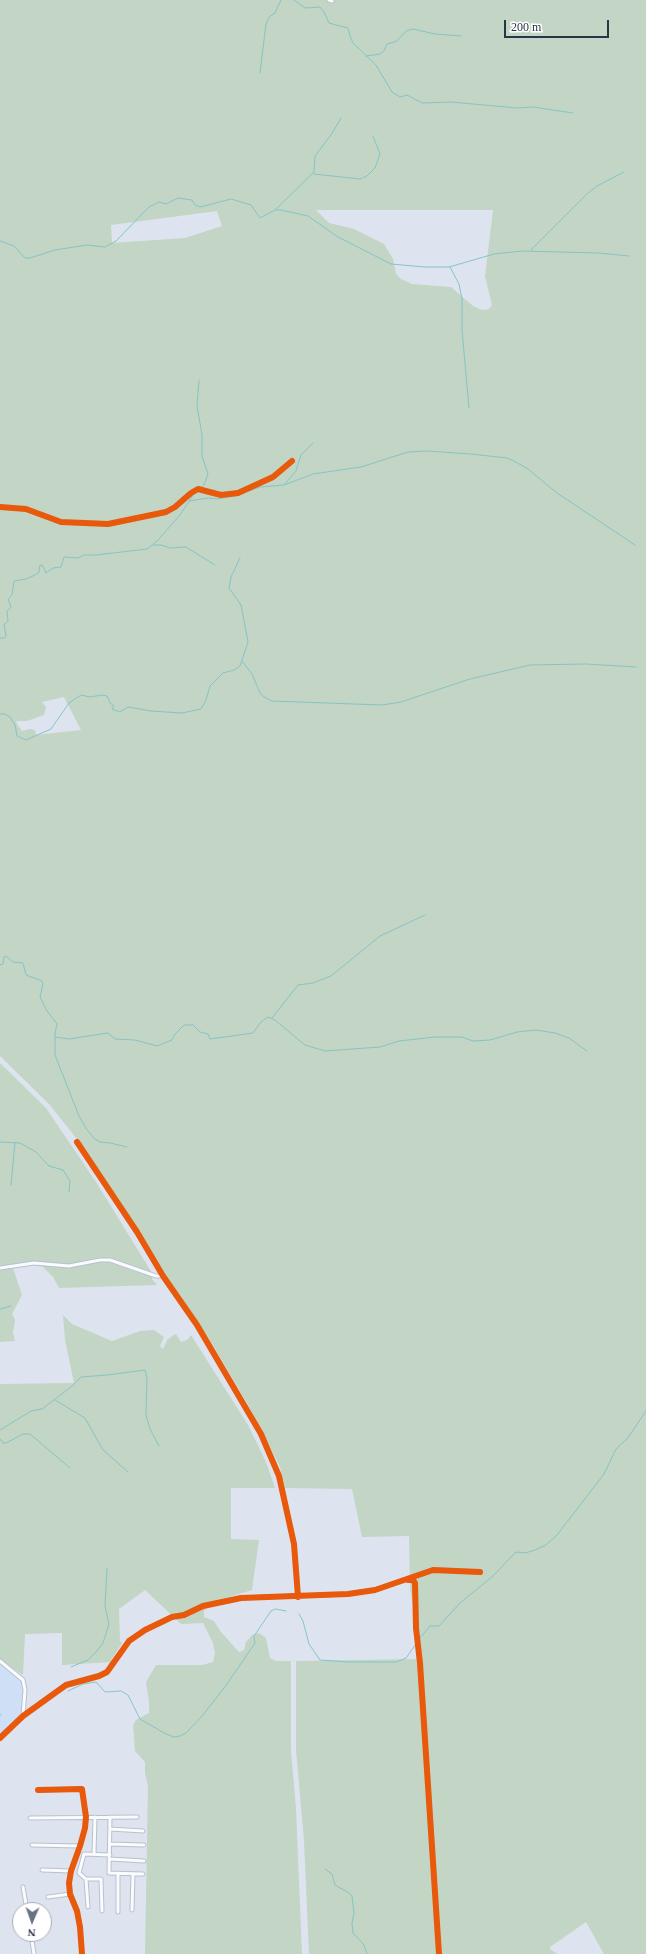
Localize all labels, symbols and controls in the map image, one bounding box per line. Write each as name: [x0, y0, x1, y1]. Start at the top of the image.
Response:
scale bar: [506, 12, 611, 38]
text: 200 m: [511, 20, 541, 34]
north arrow: [12, 1902, 52, 1942]
text: N: [27, 1927, 36, 1939]

